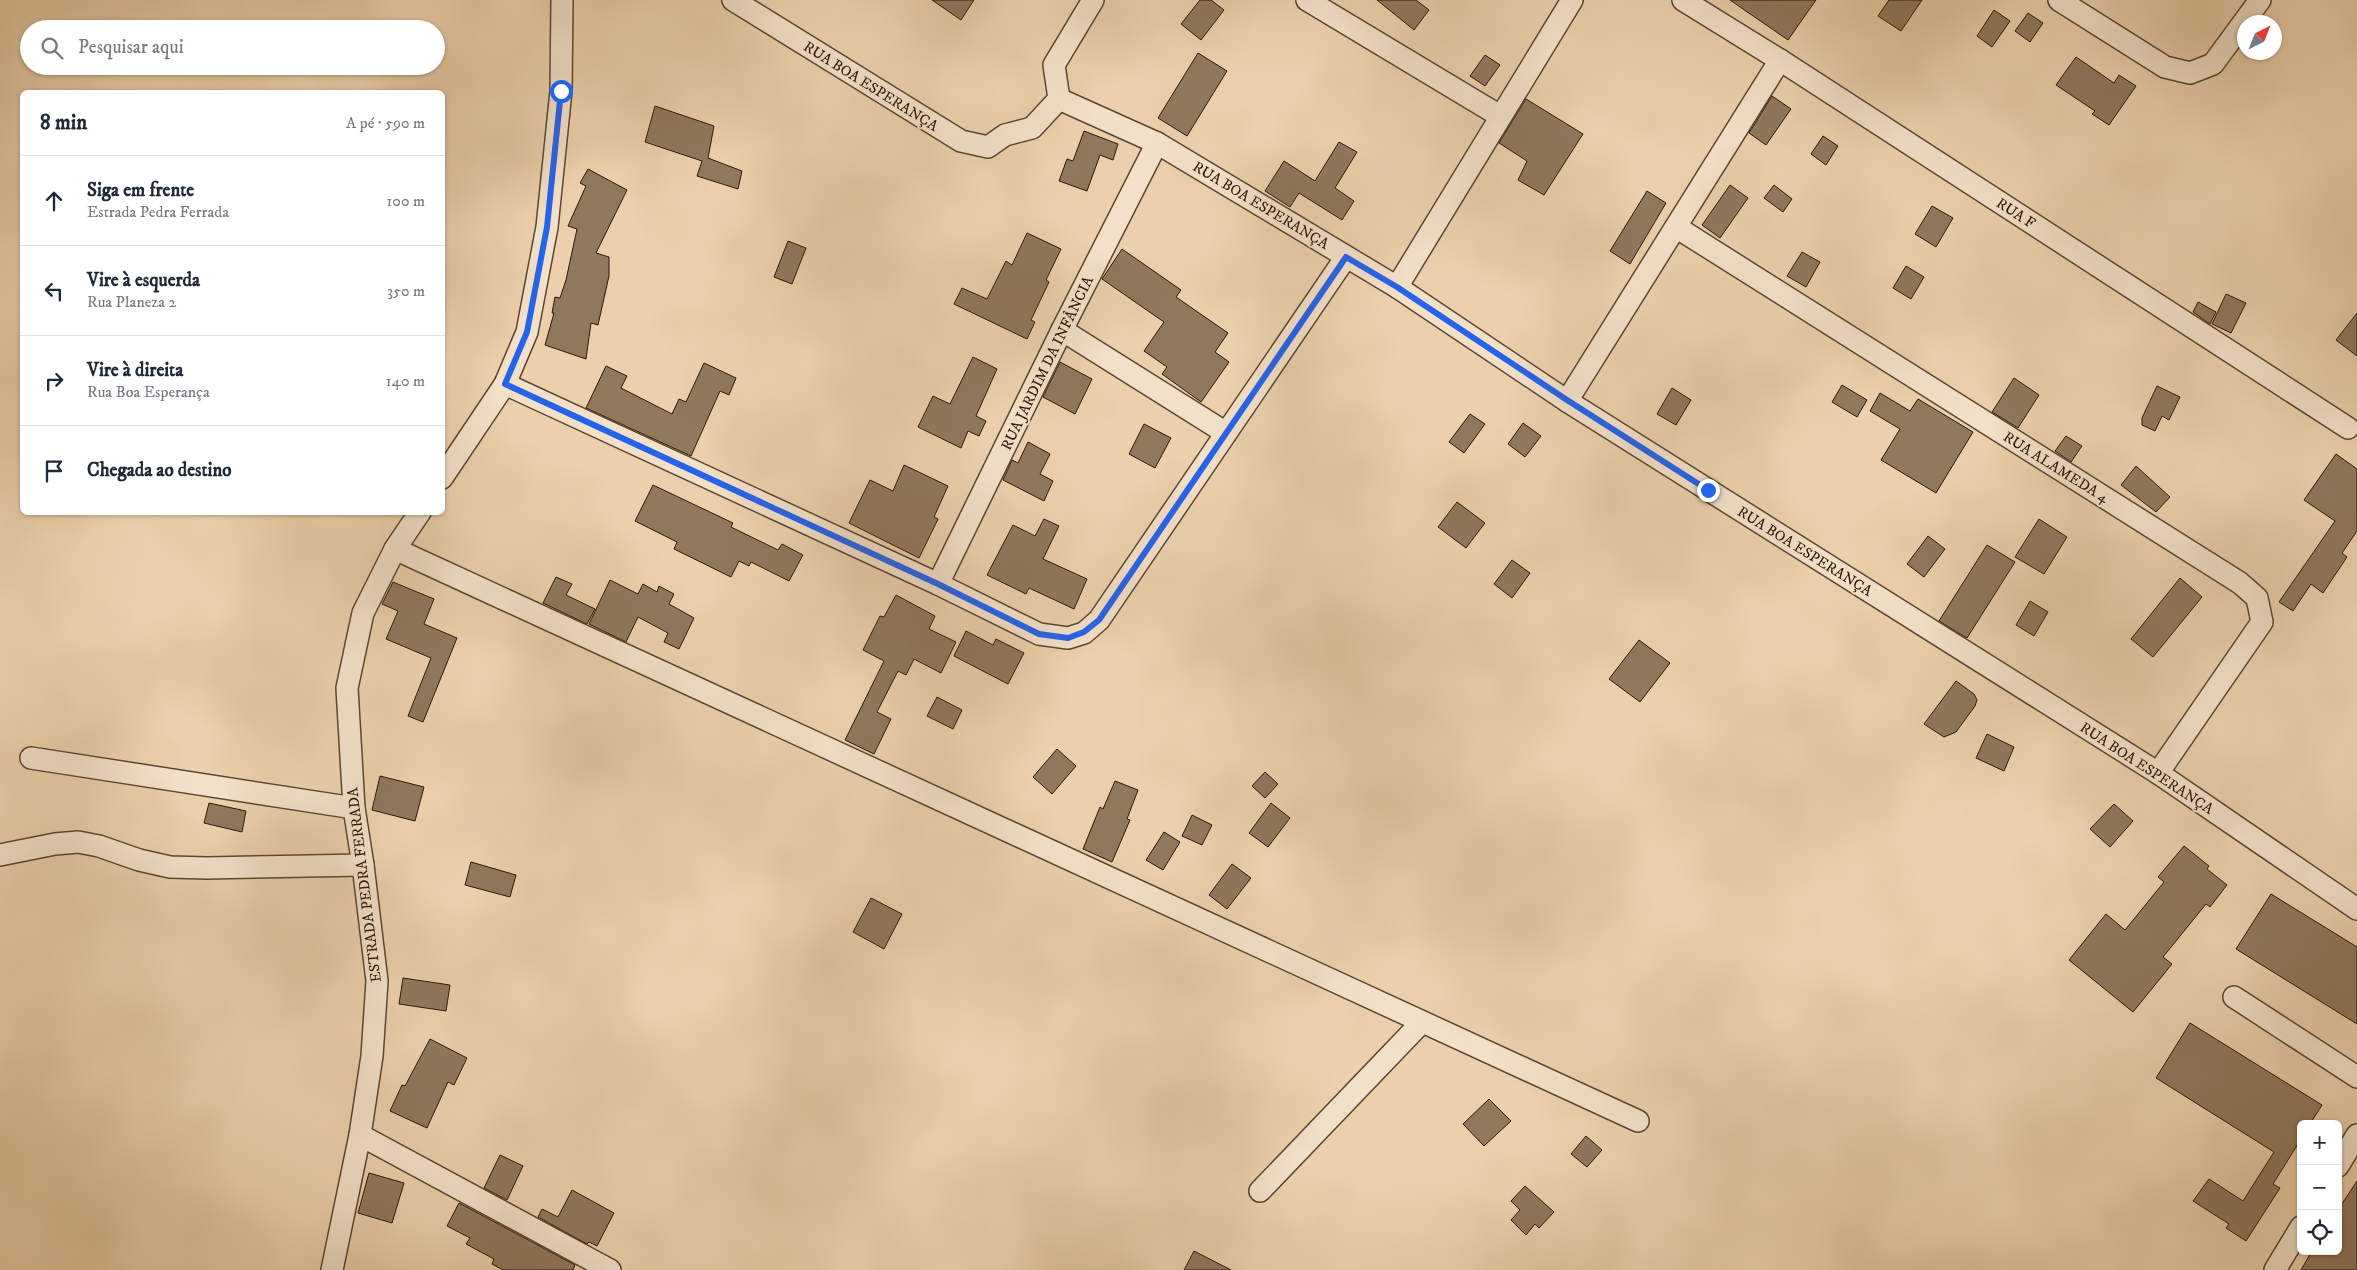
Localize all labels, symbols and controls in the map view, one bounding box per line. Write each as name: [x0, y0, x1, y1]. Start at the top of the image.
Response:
north arrow: [2237, 15, 2282, 60]
search box: [20, 20, 445, 75]
icon: search: [38, 34, 66, 62]
text: Pesquisar aqui: [78, 36, 184, 59]
street label: RUA BOA ESPERANÇA: [800, 37, 942, 136]
route start: [550, 80, 573, 103]
text: 8 min: [40, 110, 87, 136]
text: A pé · 590 m: [346, 113, 425, 133]
street label: RUA BOA ESPERANÇA: [1189, 157, 1333, 254]
text: Siga em frente: [87, 179, 194, 202]
icon: ahead: [40, 187, 68, 215]
text: 100 m: [387, 191, 425, 211]
street label: RUA F: [1993, 194, 2039, 233]
text: Estrada Pedra Ferrada: [87, 202, 229, 222]
text: Vire à esquerda: [87, 269, 200, 292]
street label: RUA JARDIM DA INFÂNCIA: [996, 272, 1098, 453]
icon: left: [40, 277, 68, 305]
text: 350 m: [387, 281, 425, 301]
text: Rua Planeza 2: [87, 292, 176, 312]
text: Vire à direita: [87, 359, 183, 382]
icon: right: [40, 367, 68, 395]
text: 140 m: [386, 371, 425, 391]
text: Rua Boa Esperança: [87, 382, 210, 402]
street label: RUA ALAMEDA 4: [2000, 427, 2112, 508]
icon: arrive: [40, 457, 68, 485]
text: Chegada ao destino: [87, 459, 232, 482]
route end: [1697, 479, 1720, 502]
street label: RUA BOA ESPERANÇA: [1734, 502, 1876, 601]
street label: RUA BOA ESPERANÇA: [2076, 718, 2217, 819]
street label: ESTRADA PEDRA FERRADA: [343, 786, 386, 983]
map controls: [2297, 1120, 2342, 1255]
button: +: [2297, 1120, 2342, 1165]
button: −: [2297, 1165, 2342, 1210]
button: locate: [2297, 1210, 2342, 1255]

